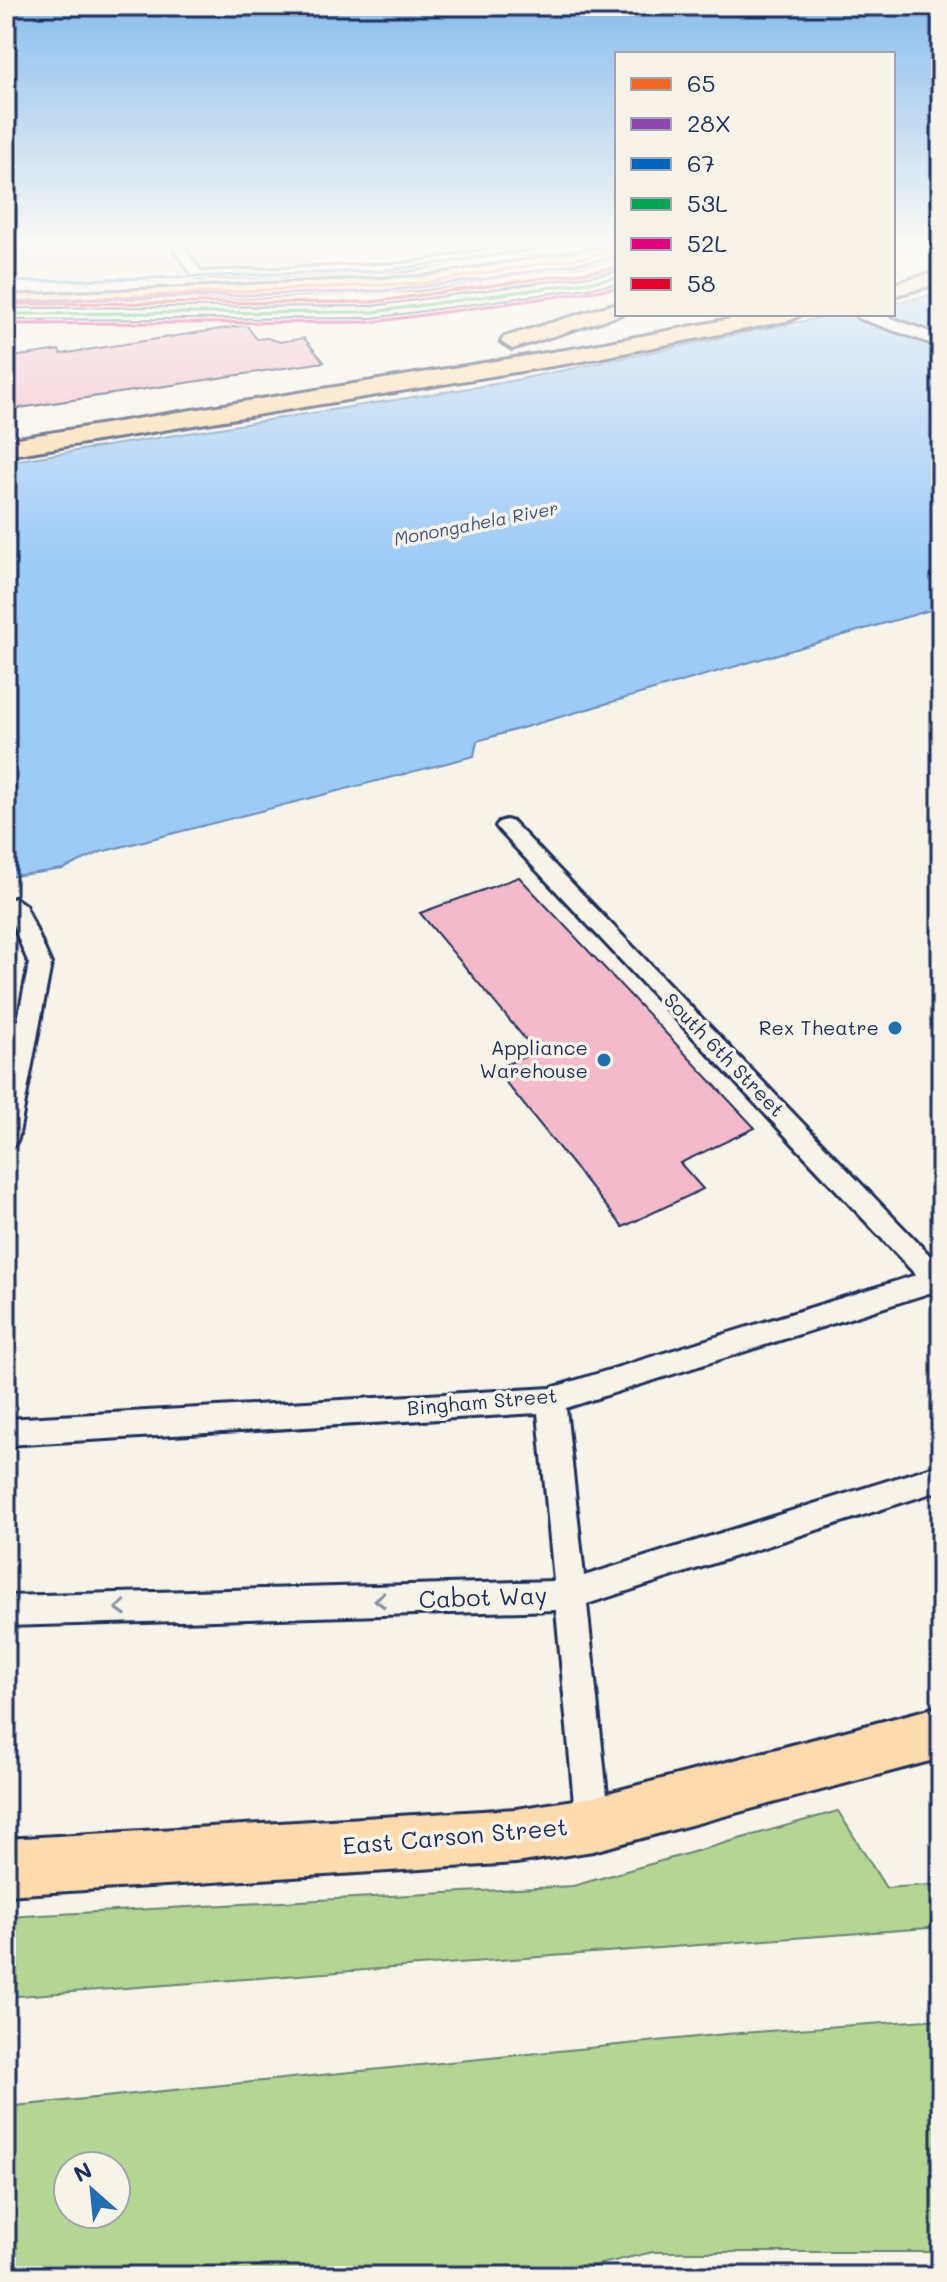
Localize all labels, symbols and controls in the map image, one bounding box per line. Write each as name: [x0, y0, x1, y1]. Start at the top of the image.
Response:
legend: [615, 52, 895, 316]
text: 65: [687, 67, 716, 98]
text: 28X: [687, 107, 731, 138]
text: 67: [687, 147, 715, 178]
text: 53L: [687, 187, 728, 218]
text: 52L: [687, 227, 727, 258]
text: 58: [687, 267, 716, 298]
water label: Monongahela River: [392, 495, 560, 551]
street label: South 6th Street: [659, 987, 791, 1122]
place label: Rex Theatre: [759, 1014, 879, 1040]
marker: Rex Theatre: [886, 1019, 904, 1037]
place label: Appliance Warehouse: [479, 1034, 588, 1083]
marker: Appliance Warehouse: [595, 1051, 613, 1069]
street label: Bingham Street: [406, 1381, 558, 1421]
street label: Cabot Way: [418, 1579, 548, 1614]
one-way arrow: [373, 1592, 386, 1609]
one-way arrow: [114, 1599, 127, 1616]
street label: East Carson Street: [341, 1810, 569, 1861]
north arrow: [52, 2150, 132, 2230]
text: N: [69, 2155, 97, 2188]

